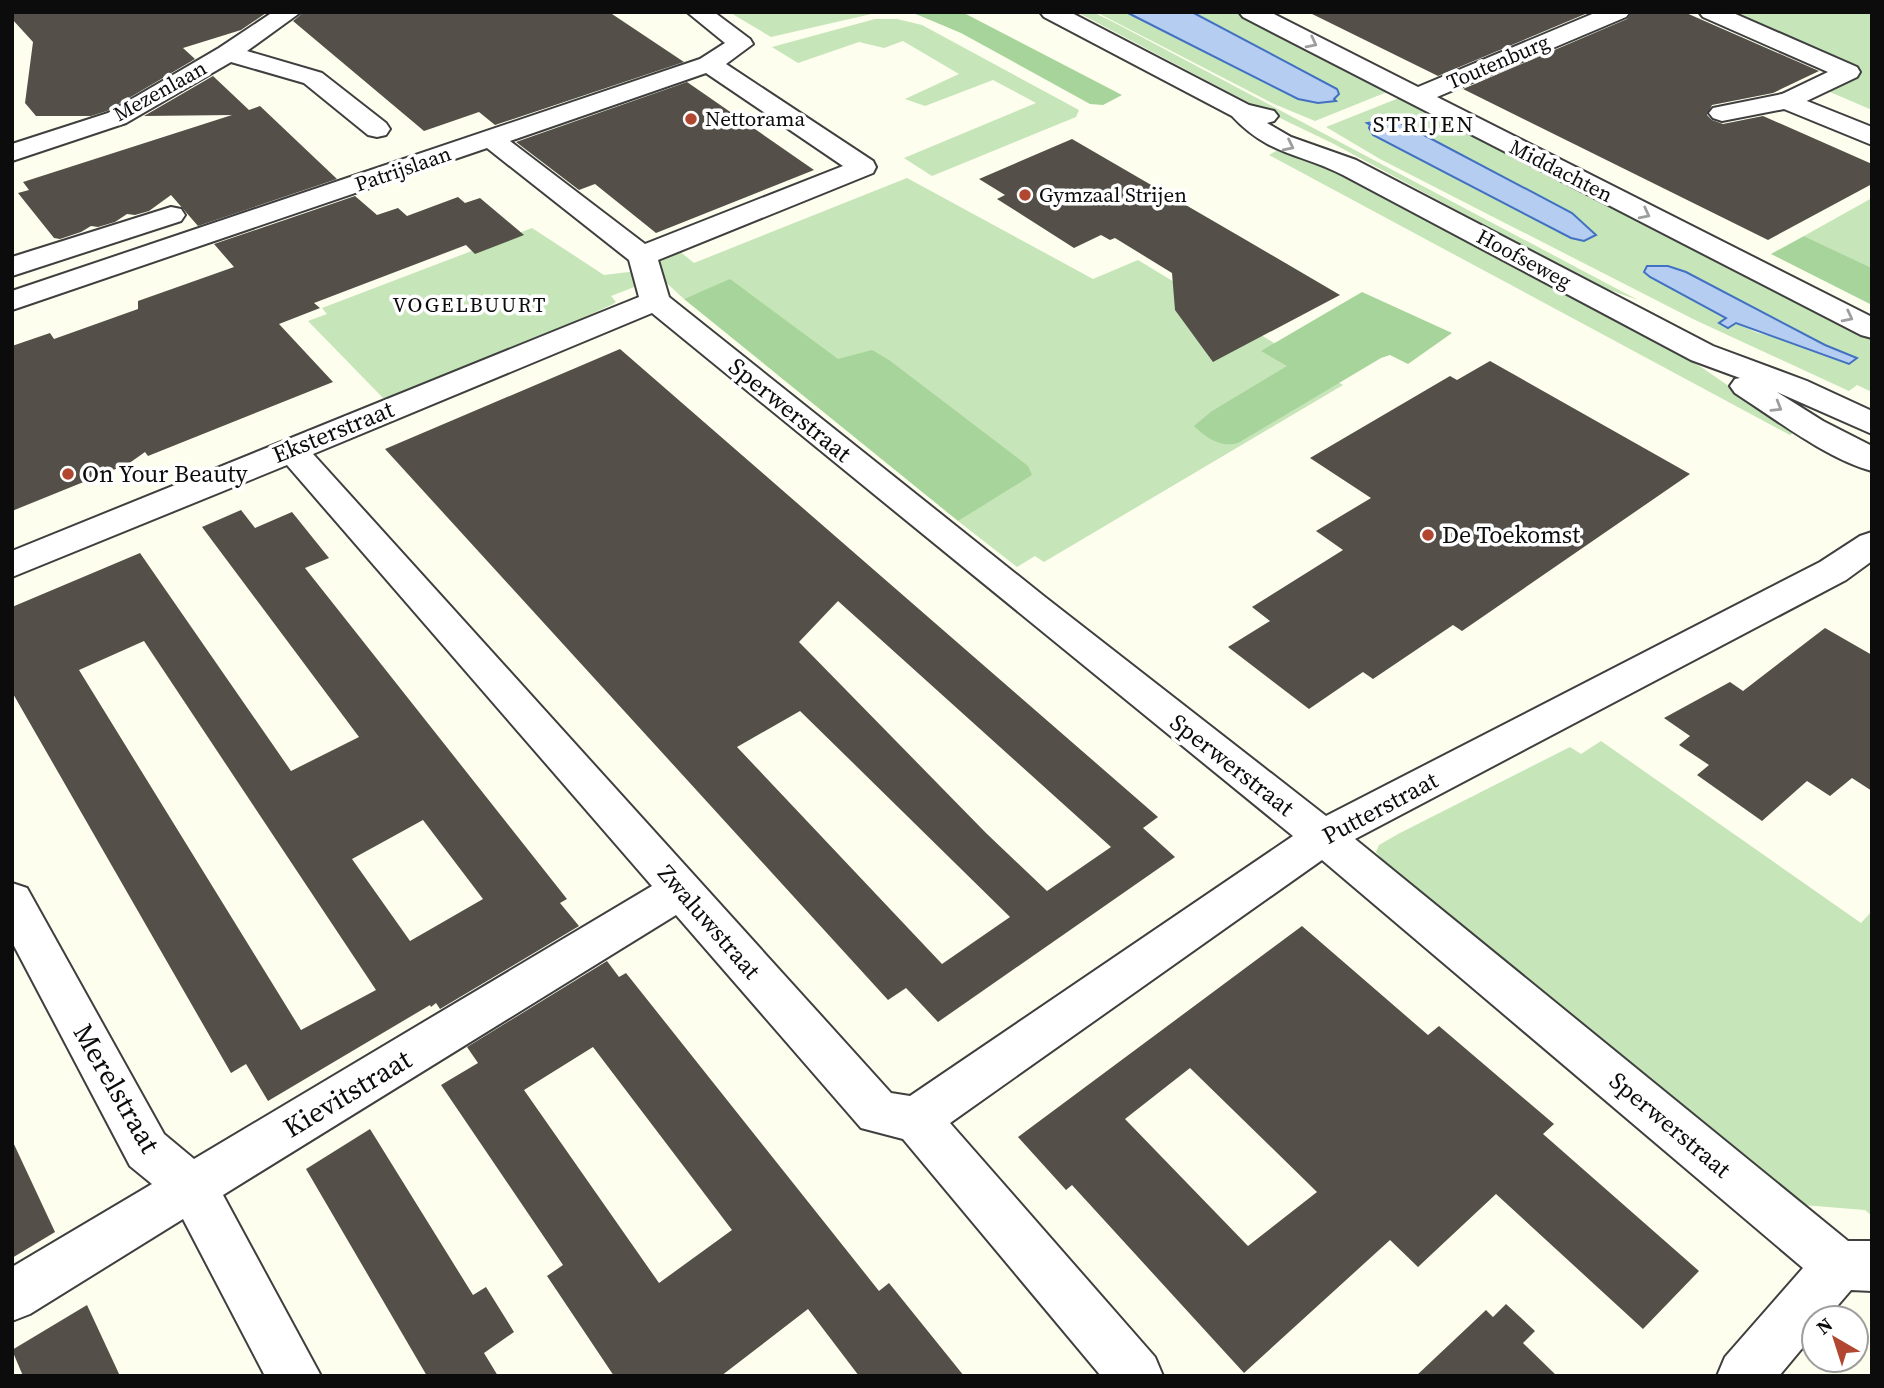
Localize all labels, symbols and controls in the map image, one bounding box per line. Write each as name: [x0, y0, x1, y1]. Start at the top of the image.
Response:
street label: Toutenburg: [1442, 27, 1554, 96]
one-way arrow: [1305, 35, 1317, 49]
street label: Mezenlaan: [108, 53, 212, 128]
place label: Nettorama: [705, 104, 805, 133]
district label: STRIJEN: [1373, 108, 1475, 140]
marker: Nettorama: [683, 111, 699, 127]
street label: Middachten: [1505, 132, 1618, 209]
street label: Patrijslaan: [351, 138, 455, 198]
one-way arrow: [1282, 138, 1294, 152]
place label: Gymzaal Strijen: [1039, 180, 1187, 209]
marker: Gymzaal Strijen: [1017, 187, 1033, 203]
one-way arrow: [1638, 205, 1650, 219]
street label: Hoofseweg: [1472, 221, 1577, 296]
district label: VOGELBUURT: [392, 290, 548, 319]
one-way arrow: [1841, 309, 1853, 323]
street label: Sperwerstraat: [722, 350, 859, 469]
street label: Eksterstraat: [267, 392, 399, 471]
one-way arrow: [1769, 399, 1782, 412]
place label: On Your Beauty: [82, 457, 248, 490]
marker: On Your Beauty: [60, 466, 76, 482]
place label: De Toekomst: [1442, 518, 1580, 551]
marker: De Toekomst: [1420, 527, 1436, 543]
street label: Sperwerstraat: [1163, 706, 1301, 824]
street label: Putterstraat: [1316, 763, 1444, 852]
street label: Zwaluwstraat: [650, 857, 768, 986]
street label: Merelstraat: [65, 1016, 170, 1160]
street label: Kievitstraat: [276, 1039, 419, 1146]
street label: Sperwerstraat: [1603, 1064, 1738, 1185]
north arrow: [1800, 1304, 1870, 1374]
text: N: [1811, 1311, 1838, 1340]

